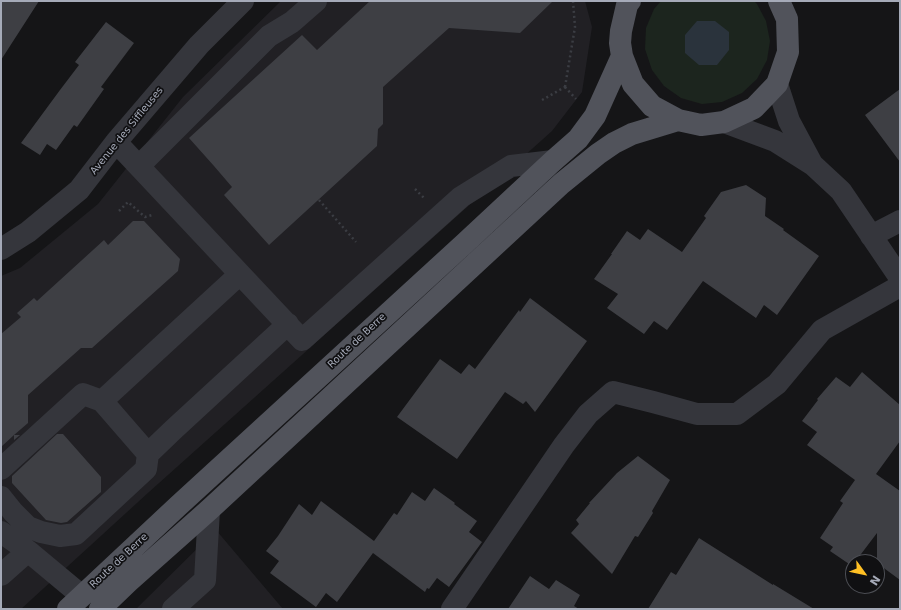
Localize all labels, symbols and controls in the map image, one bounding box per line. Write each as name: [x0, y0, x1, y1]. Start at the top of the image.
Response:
street label: Avenue des Siffleuses: [88, 85, 166, 177]
street label: Route de Berre: [326, 311, 388, 371]
street label: Route de Berre: [88, 531, 150, 591]
north arrow: [845, 554, 885, 594]
text: N: [867, 573, 883, 588]

